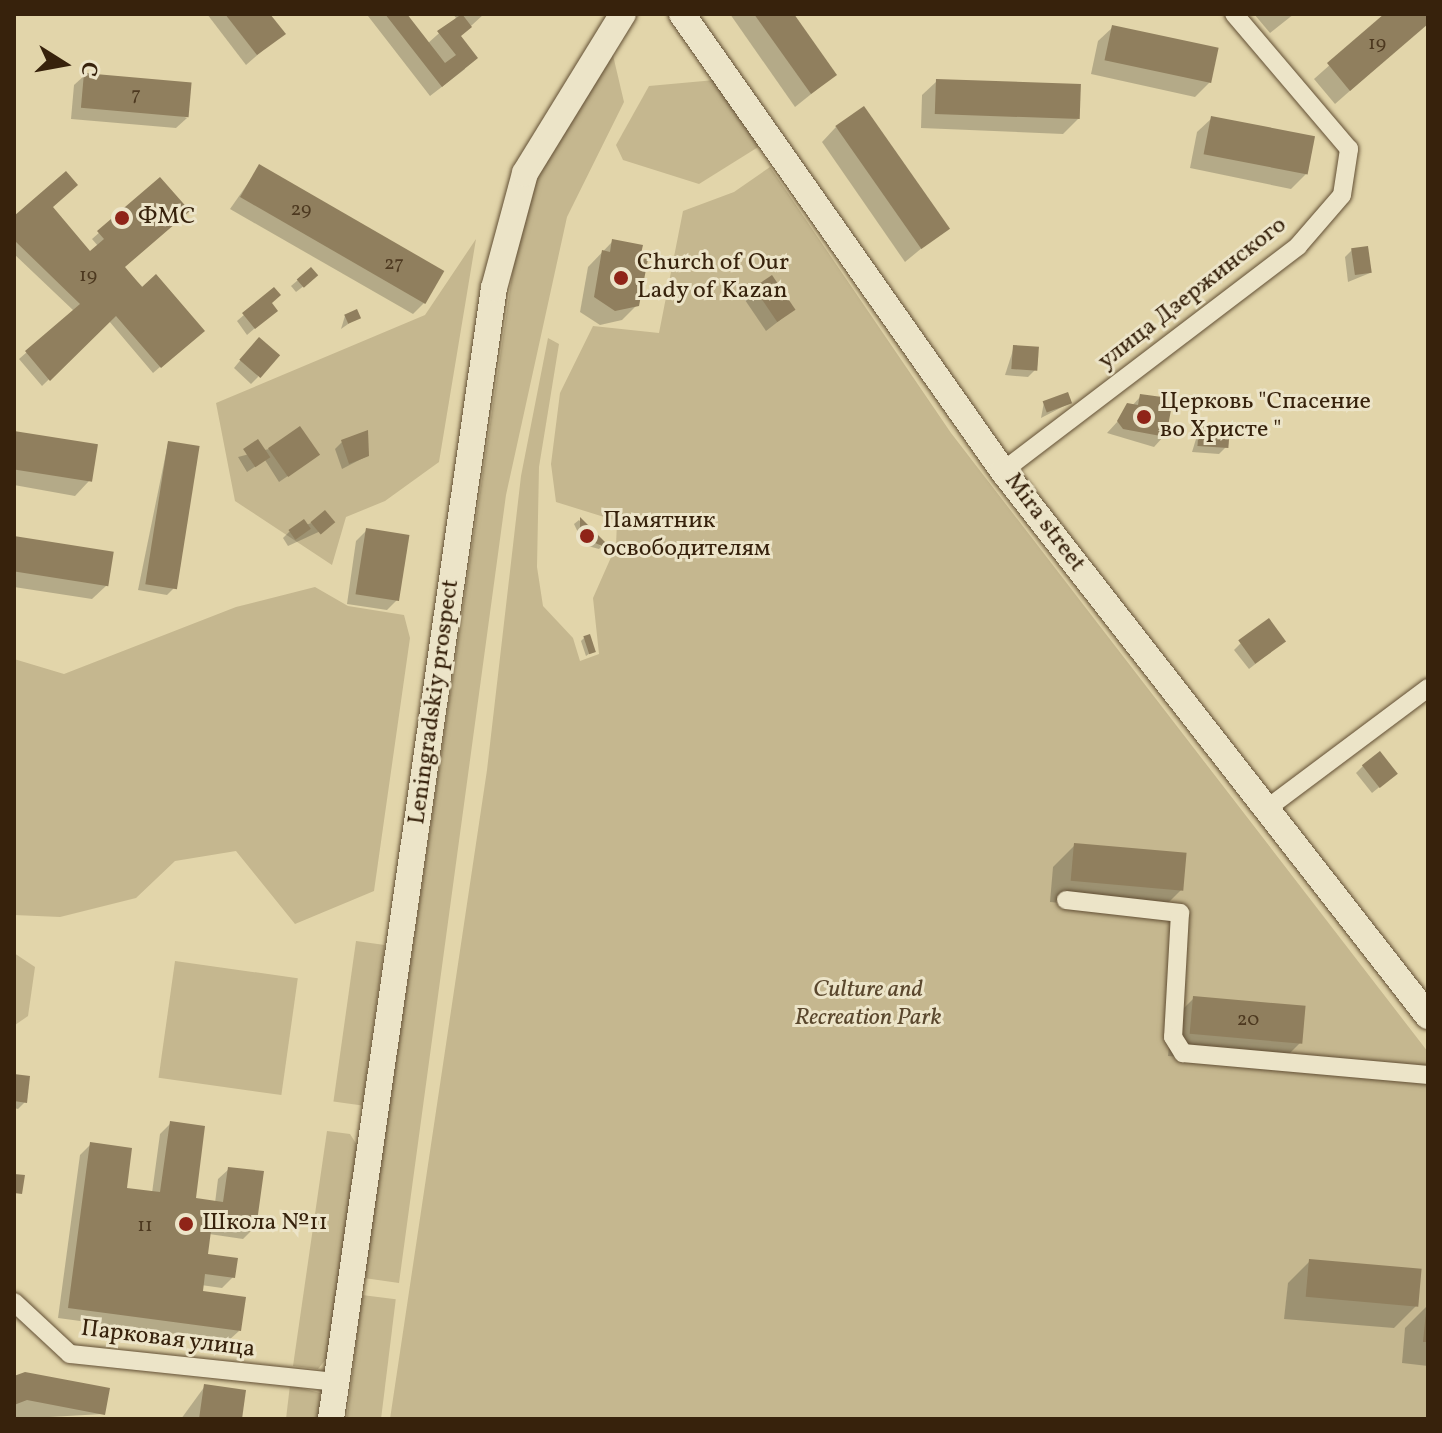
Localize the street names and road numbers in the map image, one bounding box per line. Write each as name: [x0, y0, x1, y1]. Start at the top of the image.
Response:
street label: улица Дзержинского: [1093, 211, 1293, 377]
street label: Mira street: [998, 468, 1090, 578]
street label: Leningradskiy prospect: [403, 577, 467, 827]
street label: Парковая улица: [79, 1315, 257, 1365]

